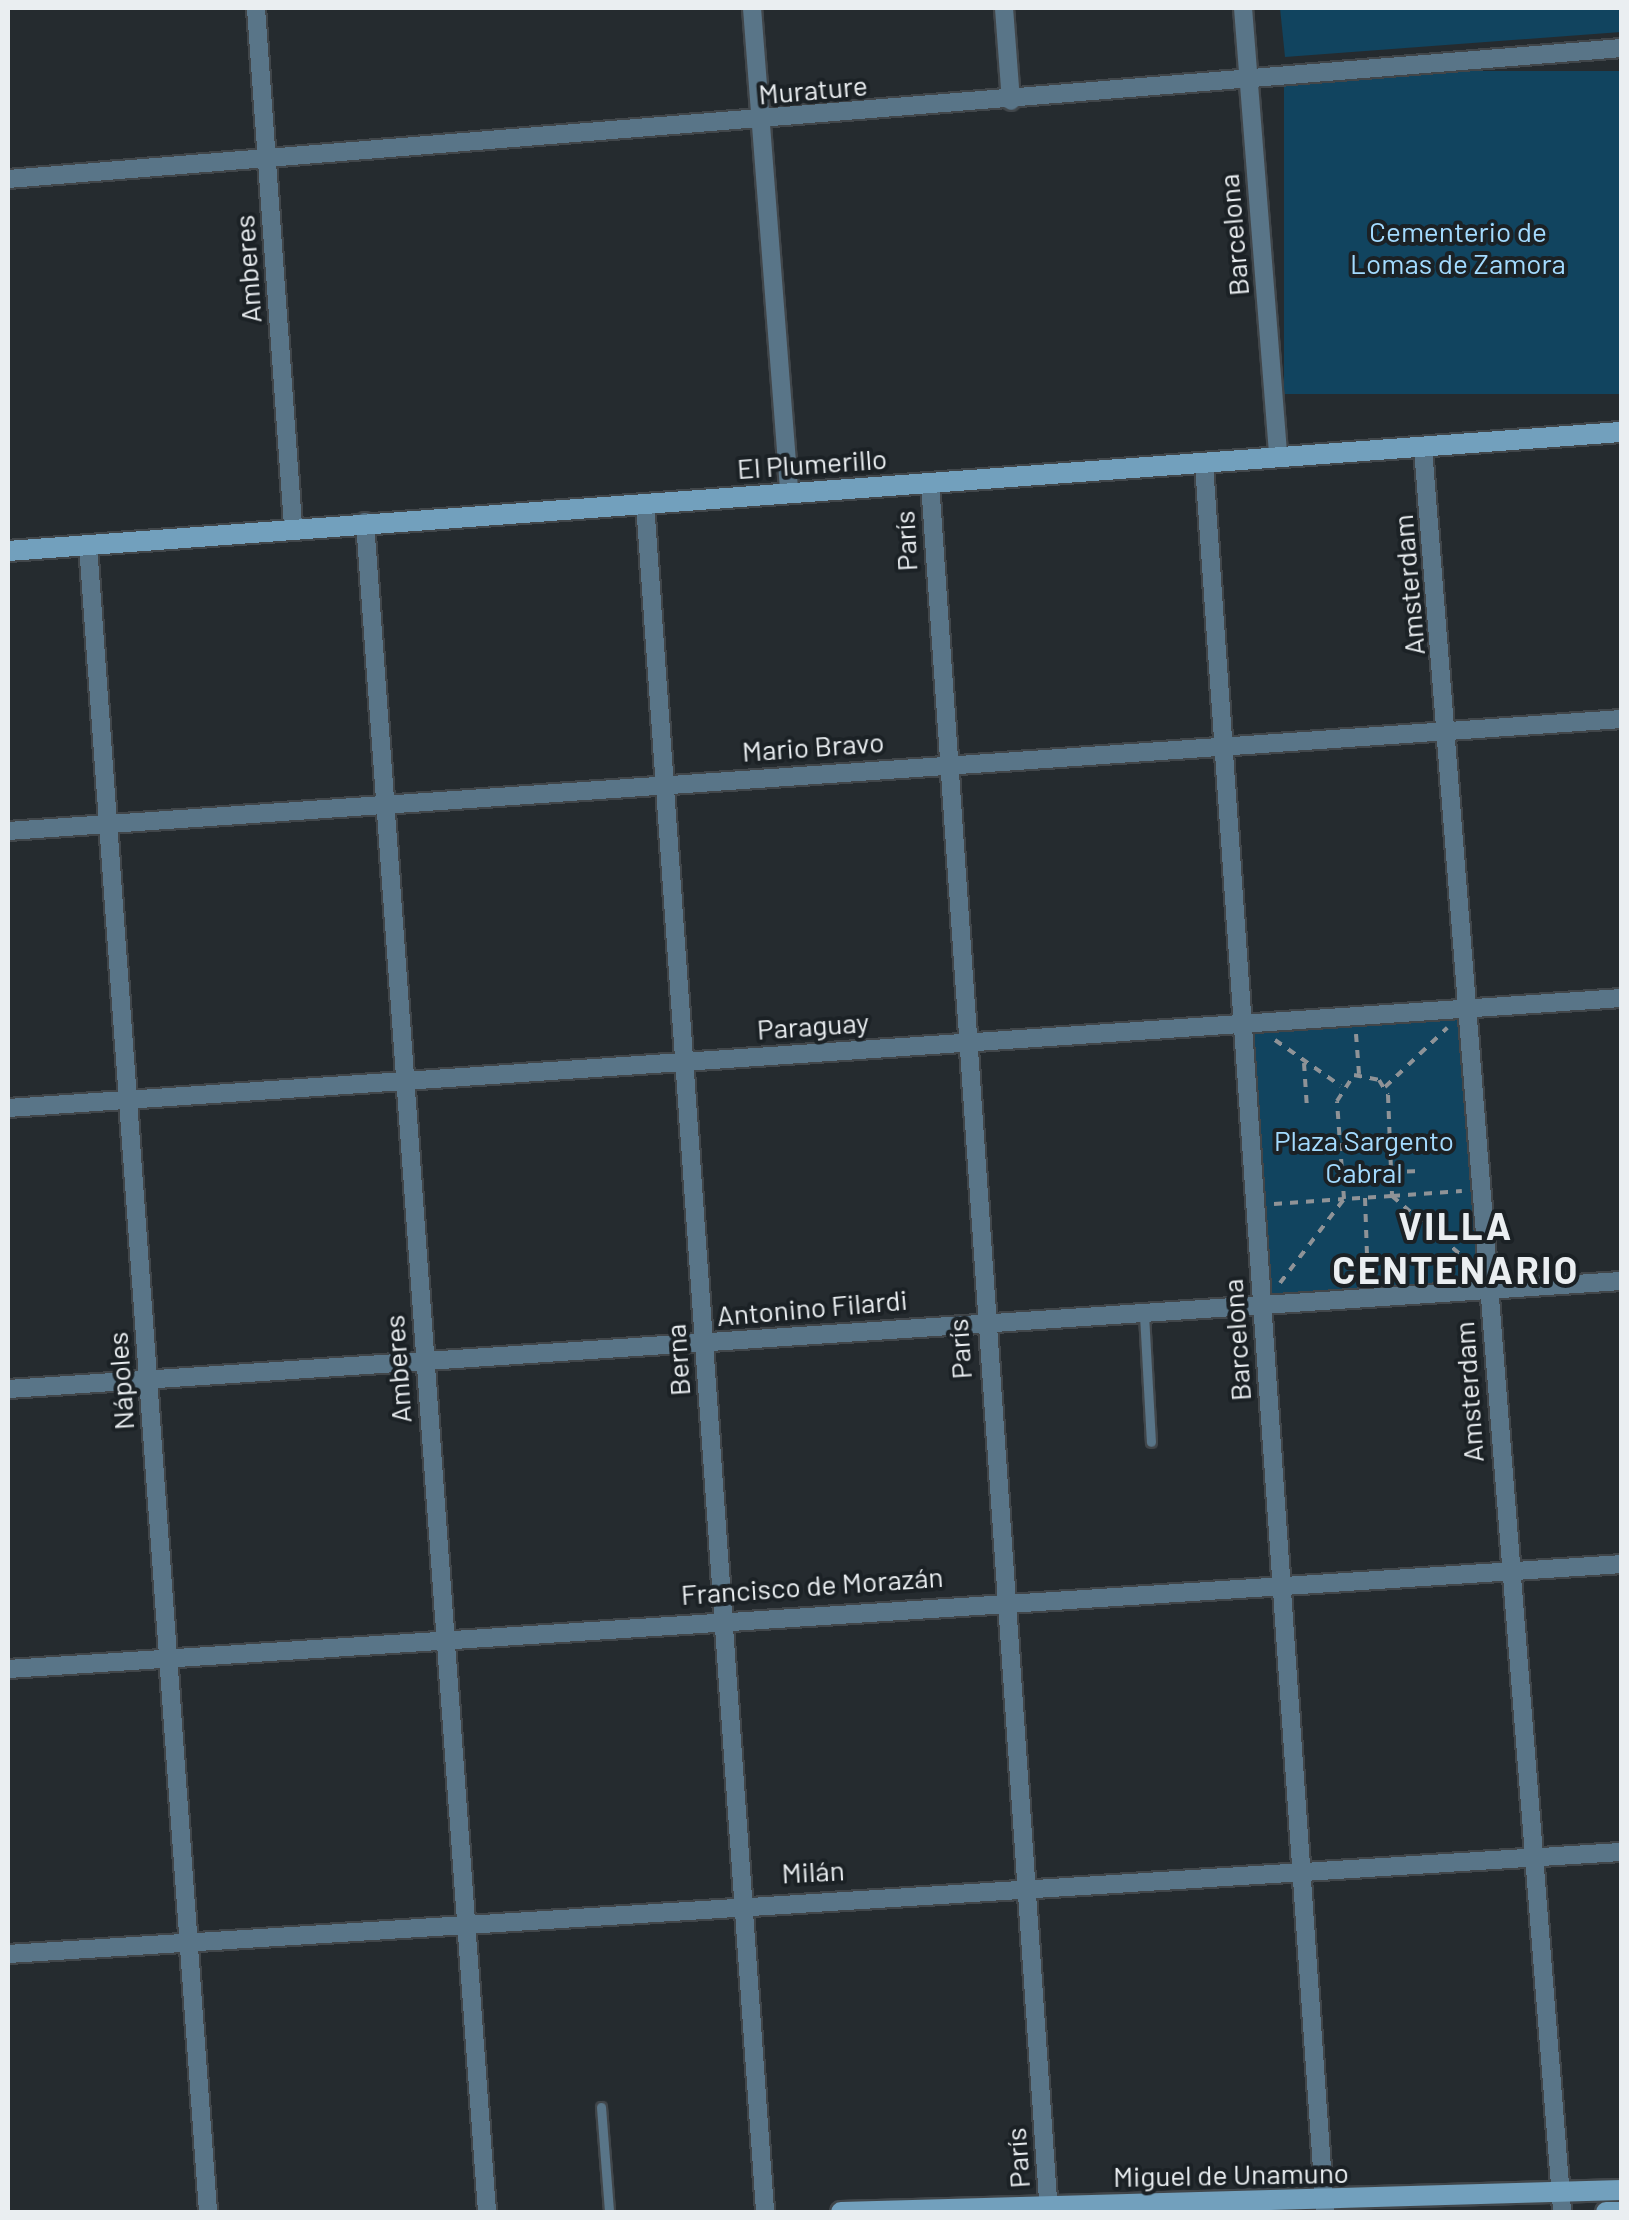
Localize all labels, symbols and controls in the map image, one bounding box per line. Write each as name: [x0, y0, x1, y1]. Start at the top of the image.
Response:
street label: Murature: [757, 67, 869, 111]
street label: Barcelona: [1211, 173, 1255, 297]
street label: Amberes: [226, 214, 268, 324]
park label: Cementerio de Lomas de Zamora: [1350, 214, 1566, 280]
street label: El Plumerillo: [736, 441, 888, 485]
street label: París: [887, 510, 923, 572]
street label: Amsterdam: [1385, 513, 1431, 657]
street label: Mario Bravo: [741, 724, 885, 768]
street label: Paraguay: [756, 1004, 870, 1046]
park label: Plaza Sargento Cabral: [1274, 1123, 1454, 1189]
district label: VILLA CENTENARIO: [1332, 1203, 1580, 1292]
street label: Barcelona: [1215, 1278, 1257, 1402]
street label: Antonino Filardi: [715, 1282, 909, 1332]
street label: Amberes: [376, 1314, 418, 1424]
street label: París: [940, 1318, 978, 1380]
street label: Amsterdam: [1446, 1320, 1490, 1464]
street label: Berna: [658, 1323, 696, 1397]
street label: Nápoles: [100, 1331, 140, 1431]
street label: Francisco de Morazán: [680, 1559, 944, 1611]
street label: Milán: [781, 1853, 845, 1889]
street label: París: [998, 2127, 1036, 2189]
street label: Miguel de Unamuno: [1113, 2155, 1349, 2193]

